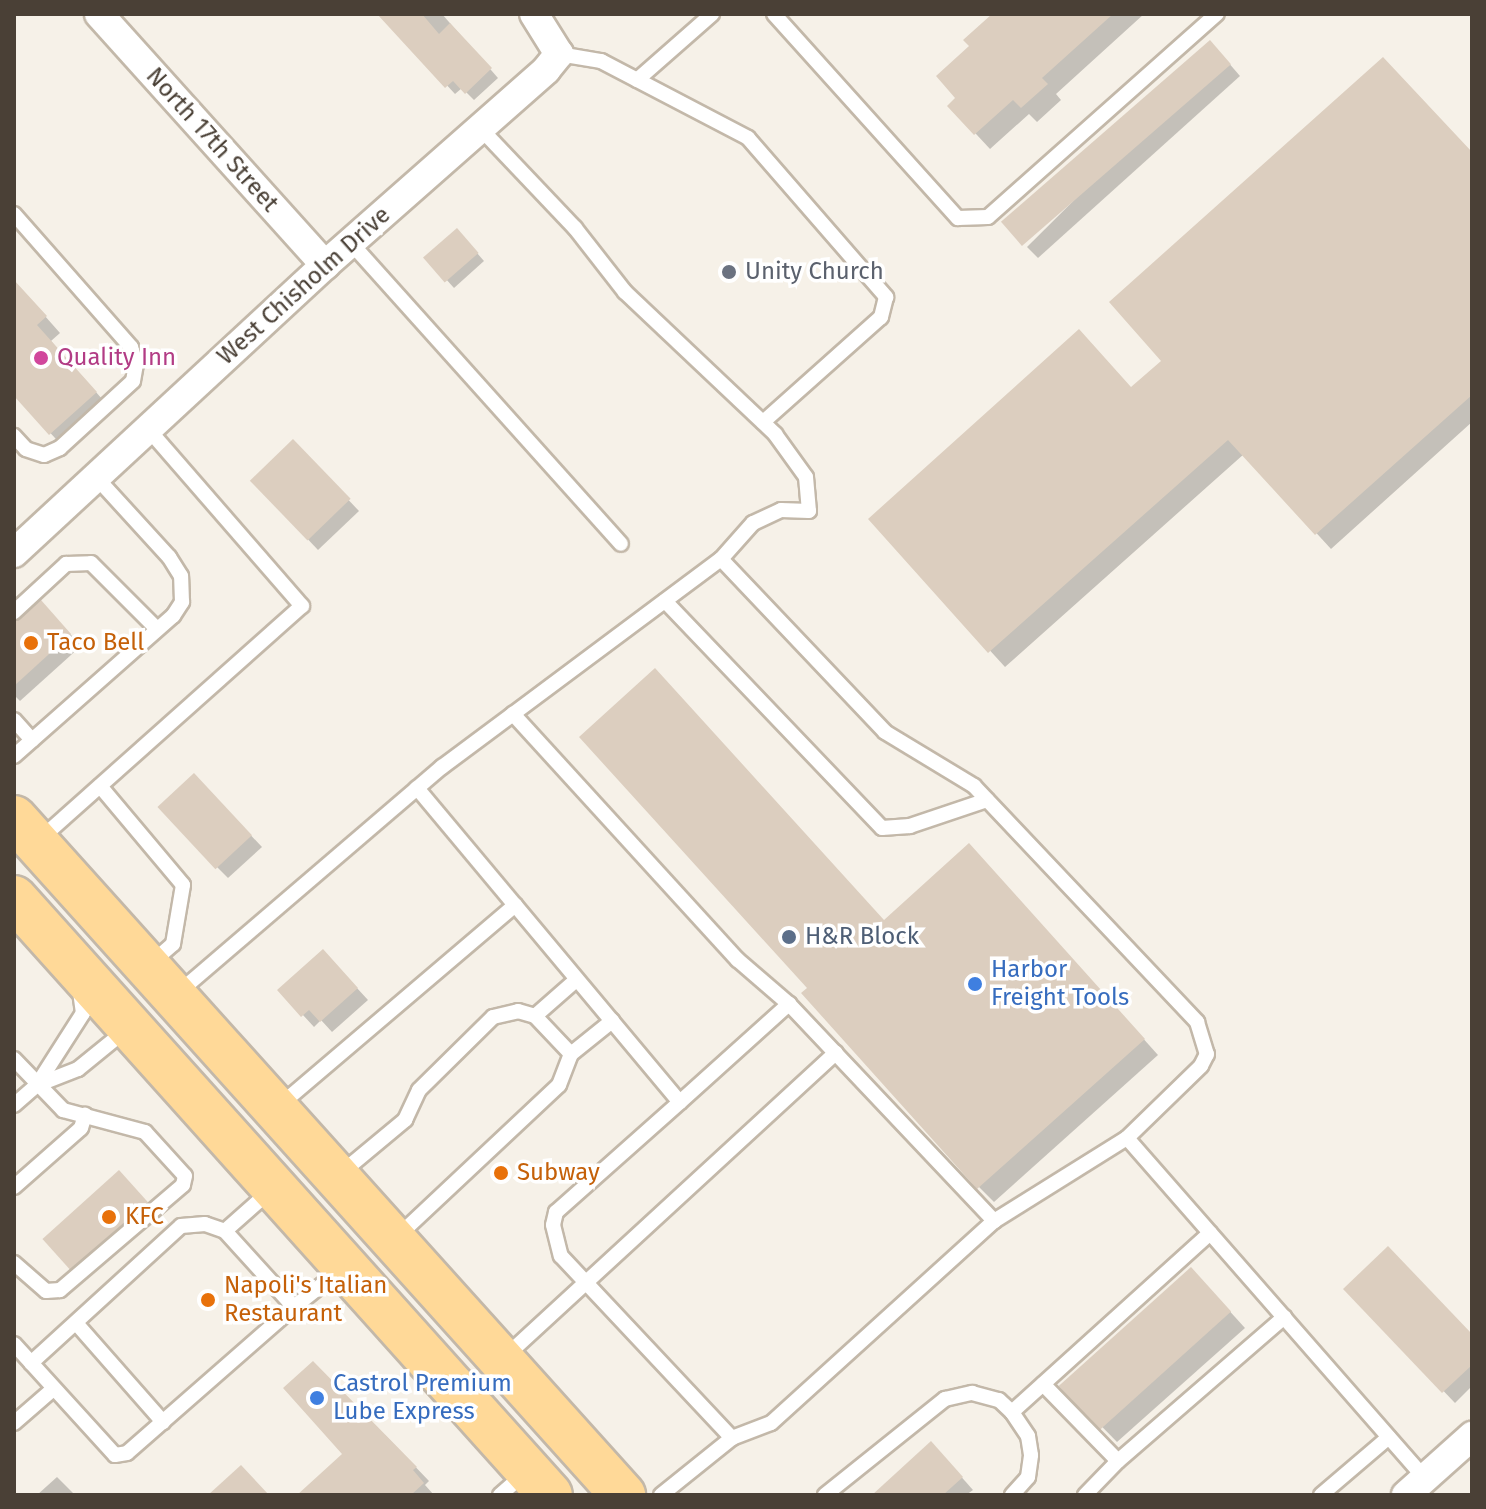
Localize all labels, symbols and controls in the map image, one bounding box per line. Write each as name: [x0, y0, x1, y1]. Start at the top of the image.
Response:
street label: North 17th Street: [140, 62, 284, 218]
street label: West Chisholm Drive: [212, 201, 396, 371]
place label: Unity Church: [745, 258, 884, 286]
marker: Unity Church: [720, 263, 738, 281]
place label: Quality Inn: [57, 344, 176, 372]
marker: Quality Inn: [32, 349, 50, 367]
place label: Taco Bell: [47, 629, 144, 657]
marker: Taco Bell: [22, 634, 40, 652]
place label: H&R Block: [805, 923, 919, 951]
marker: H&R Block: [780, 928, 798, 946]
place label: Harbor Freight Tools: [991, 956, 1129, 1012]
marker: Harbor Freight Tools: [966, 975, 984, 993]
place label: Subway: [517, 1159, 600, 1187]
marker: Subway: [492, 1164, 510, 1182]
place label: KFC: [125, 1203, 164, 1231]
marker: KFC: [100, 1208, 118, 1226]
place label: Napoli's Italian Restaurant: [224, 1272, 387, 1328]
marker: Napoli's Italian Restaurant: [199, 1291, 217, 1309]
place label: Castrol Premium Lube Express: [333, 1370, 512, 1426]
marker: Castrol Premium Lube Express: [308, 1389, 326, 1407]

